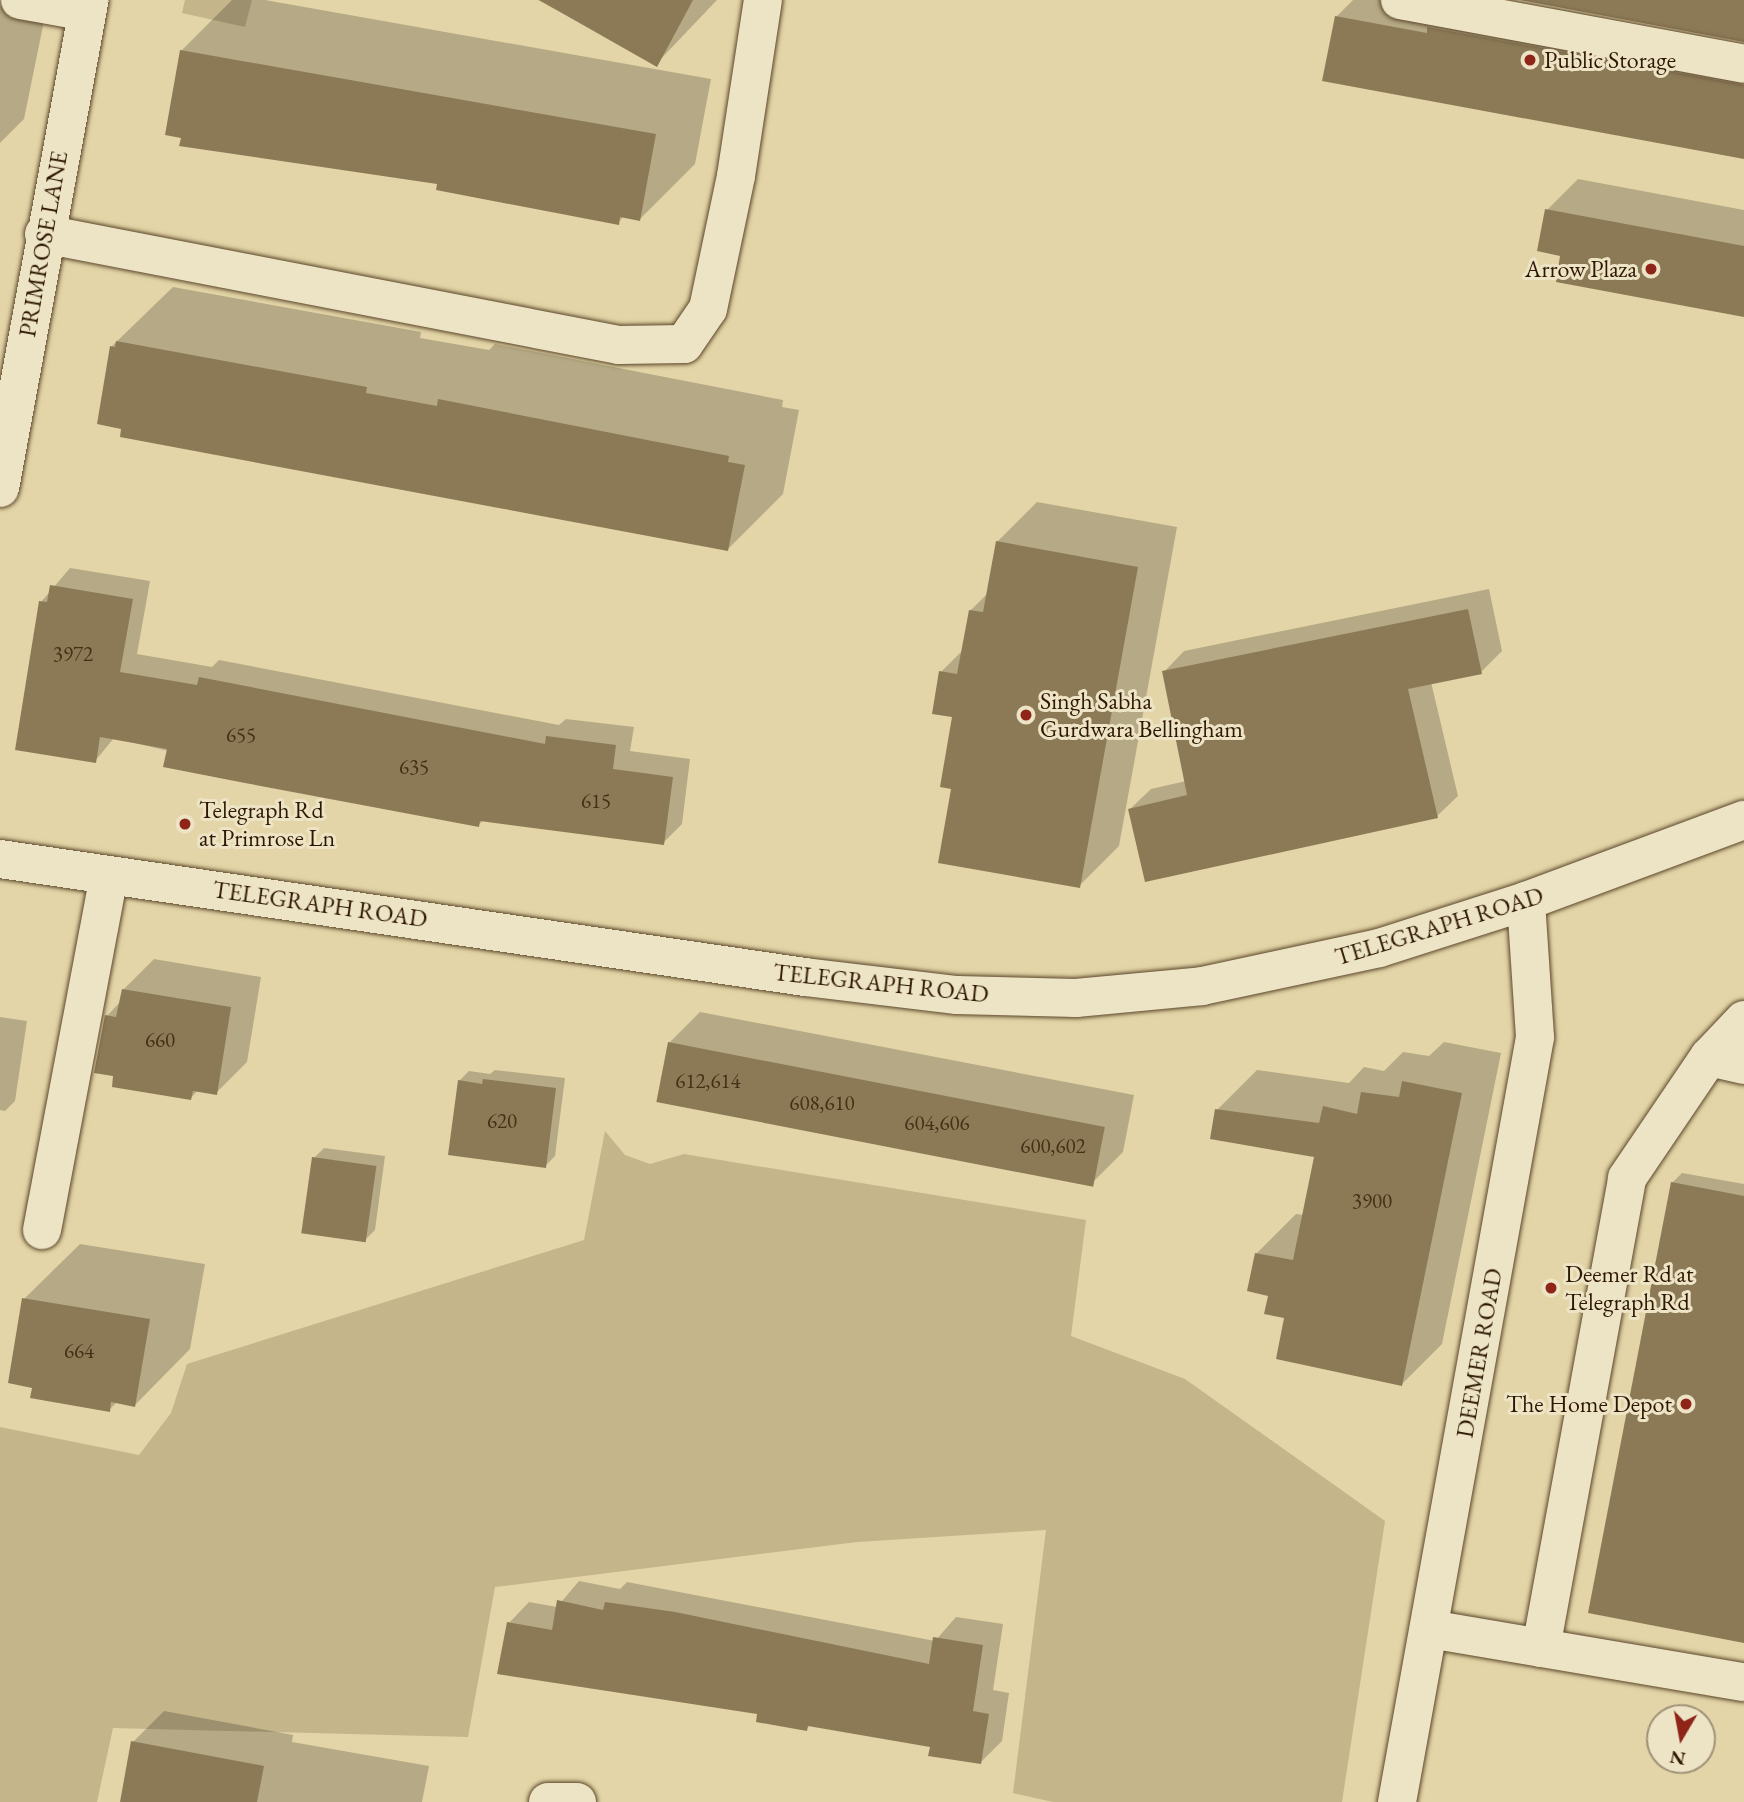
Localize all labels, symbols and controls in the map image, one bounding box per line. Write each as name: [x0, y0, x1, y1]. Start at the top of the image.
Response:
place label: Public Storage: [1544, 46, 1676, 74]
marker: Public Storage: [1522, 52, 1538, 68]
street label: PRIMROSE LANE: [12, 149, 74, 339]
place label: Arrow Plaza: [1525, 255, 1637, 283]
marker: Arrow Plaza: [1643, 261, 1659, 277]
house number: 3972: [53, 641, 93, 667]
place label: Singh Sabha Gurdwara Bellingham: [1040, 687, 1243, 743]
marker: Singh Sabha Gurdwara Bellingham: [1018, 707, 1034, 723]
house number: 655: [226, 722, 256, 748]
house number: 635: [399, 754, 429, 780]
house number: 615: [581, 788, 611, 814]
place label: Telegraph Rd at Primrose Ln: [199, 796, 335, 852]
marker: Telegraph Rd at Primrose Ln: [177, 816, 193, 832]
street label: TELEGRAPH ROAD: [211, 875, 429, 933]
street label: TELEGRAPH ROAD: [1331, 881, 1547, 971]
street label: TELEGRAPH ROAD: [772, 957, 990, 1009]
house number: 660: [145, 1027, 175, 1053]
house number: 612,614: [675, 1068, 741, 1094]
house number: 608,610: [789, 1090, 855, 1116]
house number: 620: [487, 1108, 517, 1134]
house number: 604,606: [904, 1110, 970, 1136]
house number: 600,602: [1020, 1133, 1086, 1159]
house number: 3900: [1352, 1188, 1392, 1214]
place label: Deemer Rd at Telegraph Rd: [1565, 1260, 1694, 1316]
street label: DEEMER ROAD: [1450, 1266, 1508, 1440]
marker: Deemer Rd at Telegraph Rd: [1543, 1280, 1559, 1296]
house number: 664: [64, 1338, 94, 1364]
place label: The Home Depot: [1506, 1390, 1672, 1418]
marker: The Home Depot: [1678, 1396, 1694, 1412]
north arrow: [1646, 1704, 1716, 1774]
text: N: [1668, 1745, 1687, 1772]

